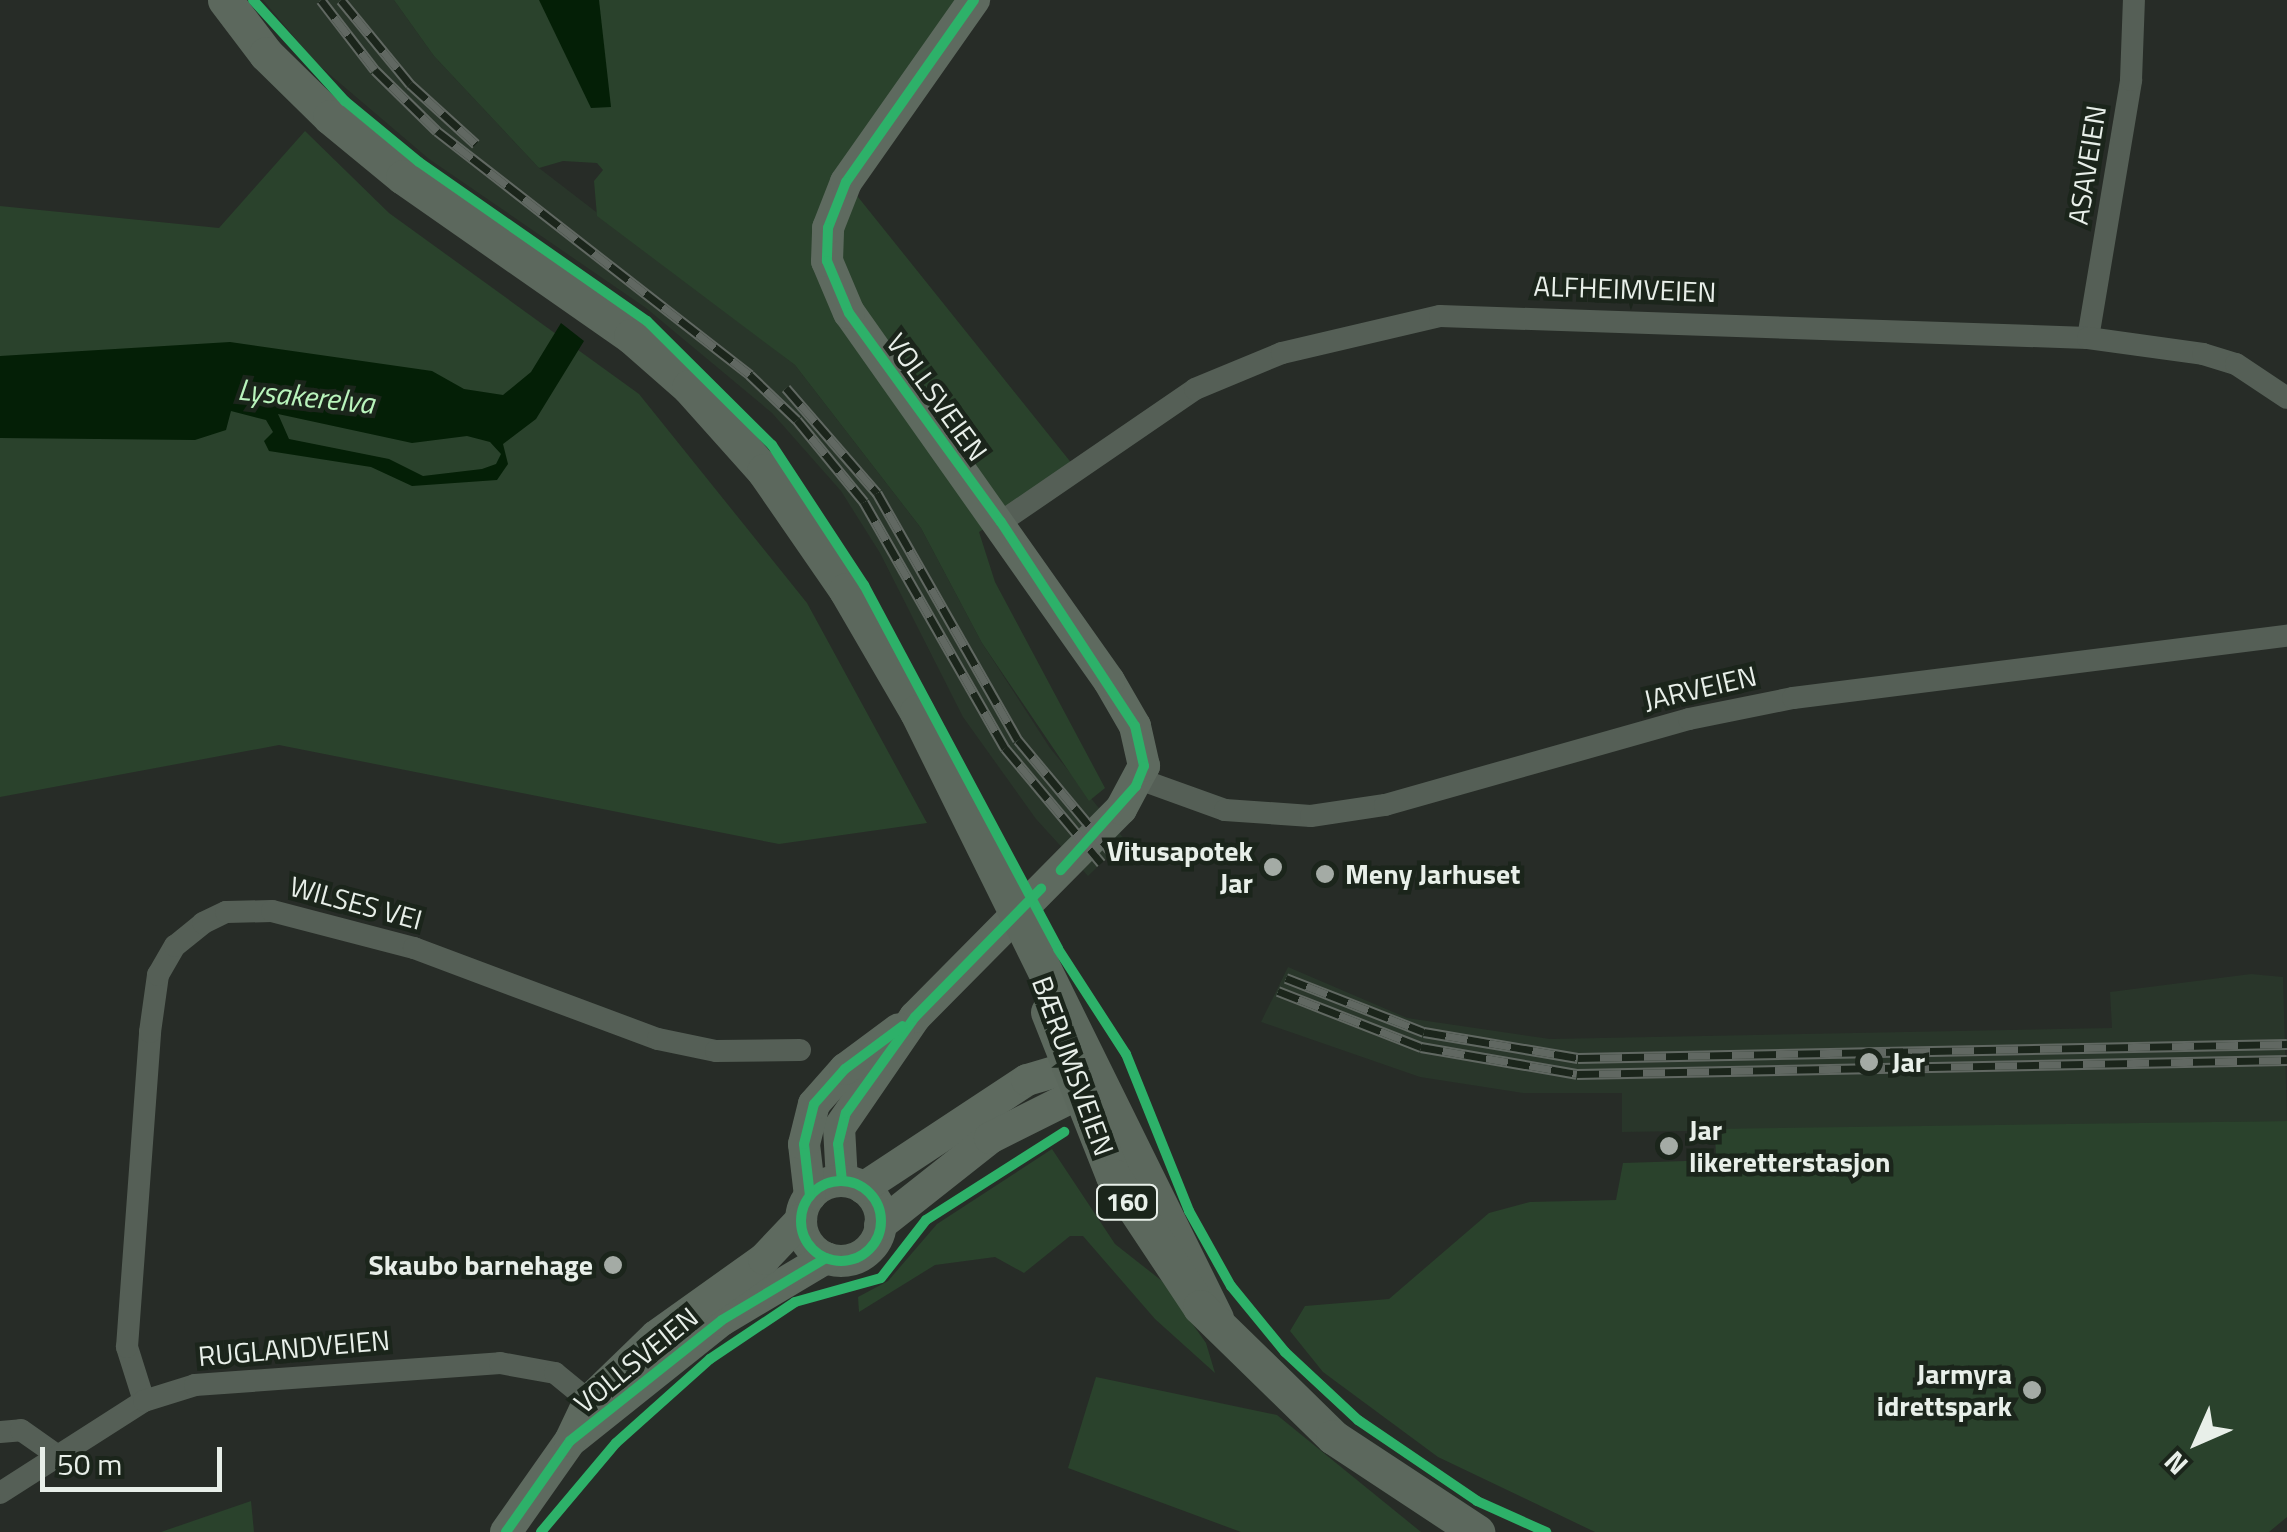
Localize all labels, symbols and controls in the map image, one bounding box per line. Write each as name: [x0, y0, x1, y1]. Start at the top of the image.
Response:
street label: ASAVEIEN: [2061, 103, 2113, 227]
street label: ALFHEIMVEIEN: [1533, 269, 1717, 309]
street label: VOLLSVEIEN: [880, 327, 994, 467]
water label: Lysakerelva: [236, 371, 376, 421]
street label: JARVEIEN: [1640, 659, 1760, 717]
place label: Vitusapotek Jar: [1107, 834, 1253, 900]
marker: Vitusapotek Jar: [1262, 856, 1284, 878]
place label: Meny Jarhuset: [1345, 857, 1520, 891]
marker: Meny Jarhuset: [1314, 863, 1336, 885]
street label: WILSES VEI: [286, 869, 426, 937]
street label: BÆRUMSVEIEN: [1025, 972, 1121, 1160]
place label: Jar: [1892, 1045, 1925, 1079]
marker: Jar: [1856, 1049, 1882, 1075]
place label: Jar likeretterstasjon: [1689, 1113, 1891, 1179]
marker: Jar likeretterstasjon: [1658, 1135, 1680, 1157]
road number: 160: [1094, 1182, 1160, 1222]
place label: Skaubo barnehage: [369, 1248, 593, 1282]
marker: Skaubo barnehage: [602, 1254, 624, 1276]
street label: VOLLSVEIEN: [567, 1300, 705, 1420]
street label: RUGLANDVEIEN: [197, 1323, 391, 1373]
place label: Jarmyra idrettspark: [1877, 1357, 2012, 1423]
marker: Jarmyra idrettspark: [2021, 1379, 2043, 1401]
north arrow: [2147, 1392, 2247, 1492]
scale bar: [45, 1427, 228, 1489]
text: 50 m: [57, 1441, 122, 1487]
text: N: [2153, 1442, 2197, 1486]

